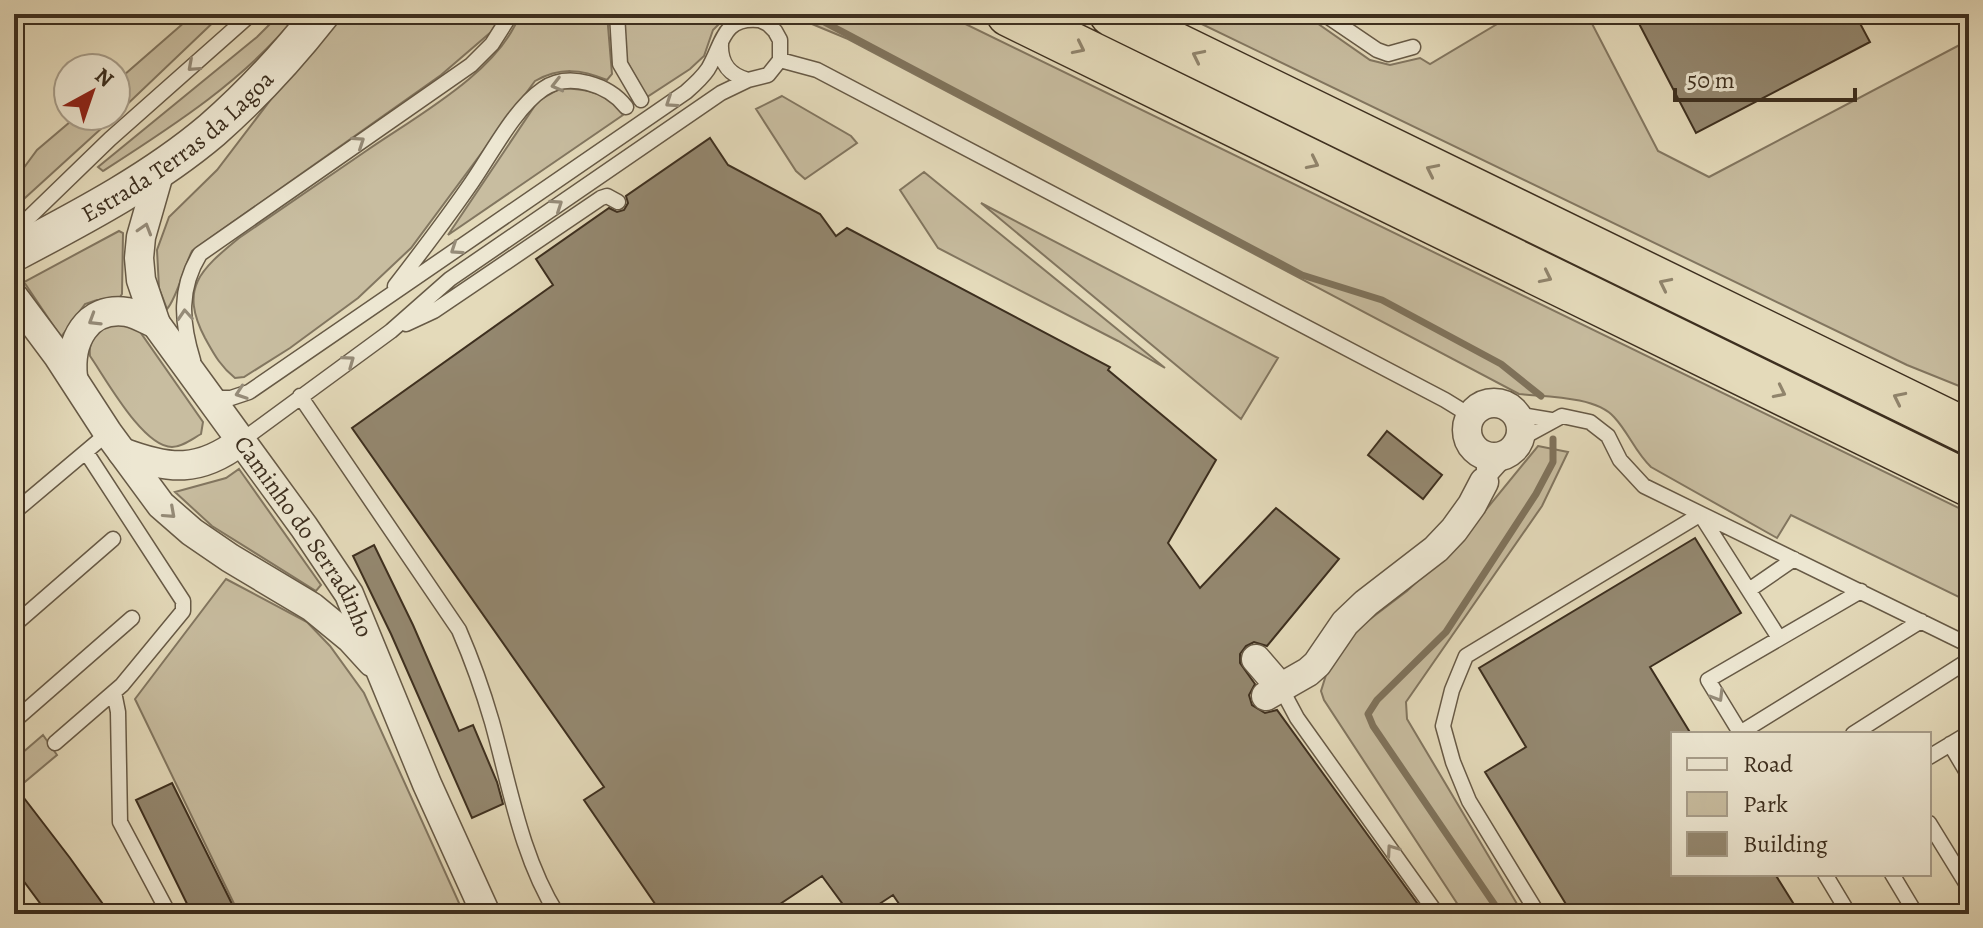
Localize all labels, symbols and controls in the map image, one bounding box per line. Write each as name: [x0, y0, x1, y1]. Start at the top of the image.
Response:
one-way arrow: [1071, 38, 1086, 54]
one-way arrow: [1192, 50, 1206, 66]
north arrow: [52, 52, 132, 132]
scale bar: [1675, 52, 1855, 102]
one-way arrow: [187, 56, 202, 71]
text: N: [88, 61, 120, 94]
street label: Estrada Terras da Lagoa: [76, 63, 281, 230]
text: 50 m: [1687, 64, 1735, 96]
one-way arrow: [551, 76, 564, 93]
one-way arrow: [666, 92, 680, 107]
one-way arrow: [351, 137, 365, 152]
one-way arrow: [1304, 153, 1319, 169]
one-way arrow: [1425, 164, 1440, 180]
one-way arrow: [548, 200, 562, 215]
one-way arrow: [136, 223, 152, 236]
one-way arrow: [451, 239, 465, 254]
one-way arrow: [1538, 267, 1553, 283]
one-way arrow: [1659, 278, 1674, 294]
one-way arrow: [177, 308, 194, 321]
one-way arrow: [88, 310, 103, 326]
one-way arrow: [340, 356, 355, 371]
one-way arrow: [1771, 382, 1786, 397]
one-way arrow: [235, 384, 249, 400]
one-way arrow: [1892, 392, 1907, 408]
street label: Caminho do Serradinho: [227, 429, 381, 642]
one-way arrow: [161, 503, 175, 518]
one-way arrow: [1708, 687, 1723, 702]
legend: [1671, 732, 1931, 876]
text: Road: [1743, 748, 1793, 780]
text: Park: [1743, 788, 1788, 820]
text: Building: [1743, 828, 1828, 860]
one-way arrow: [1387, 845, 1402, 859]

